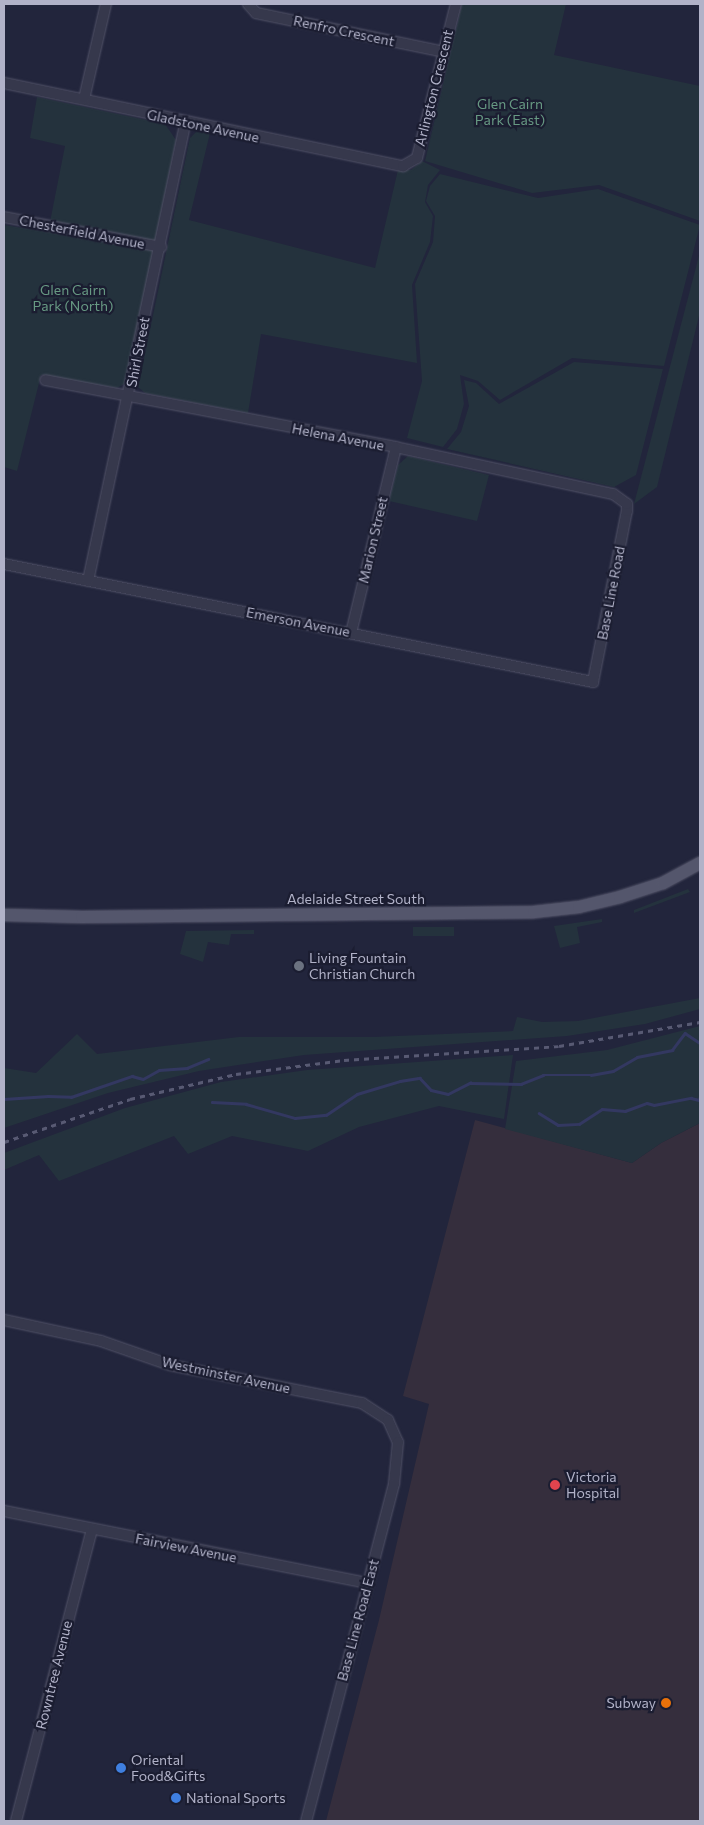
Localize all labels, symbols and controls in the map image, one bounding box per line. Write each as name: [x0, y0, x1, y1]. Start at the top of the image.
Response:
street label: Renfro Crescent: [292, 12, 396, 50]
street label: Arlington Crescent: [411, 28, 457, 148]
park label: Glen Cairn Park (East): [475, 96, 545, 128]
street label: Gladstone Avenue: [145, 106, 261, 146]
street label: Chesterfield Avenue: [18, 212, 146, 252]
park label: Glen Cairn Park (North): [32, 282, 114, 314]
street label: Shirl Street: [123, 315, 153, 389]
street label: Helena Avenue: [290, 420, 386, 454]
street label: Marion Street: [355, 495, 391, 585]
street label: Base Line Road: [594, 545, 628, 641]
street label: Emerson Avenue: [245, 604, 351, 640]
street label: Adelaide Street South: [287, 891, 425, 907]
place label: Living Fountain Christian Church: [309, 950, 415, 982]
marker: Living Fountain Christian Church: [293, 960, 305, 972]
street label: Westminster Avenue: [160, 1353, 292, 1397]
place label: Victoria Hospital: [566, 1469, 620, 1501]
marker: Victoria Hospital: [548, 1478, 562, 1492]
street label: Fairview Avenue: [134, 1530, 238, 1566]
street label: Base Line Road East: [334, 1557, 382, 1683]
street label: Rowntree Avenue: [32, 1619, 76, 1731]
place label: Subway: [606, 1695, 656, 1711]
marker: Subway: [660, 1697, 672, 1709]
place label: Oriental Food&Gifts: [131, 1752, 205, 1784]
marker: Oriental Food&Gifts: [115, 1762, 127, 1774]
place label: National Sports: [186, 1790, 286, 1806]
marker: National Sports: [170, 1792, 182, 1804]

